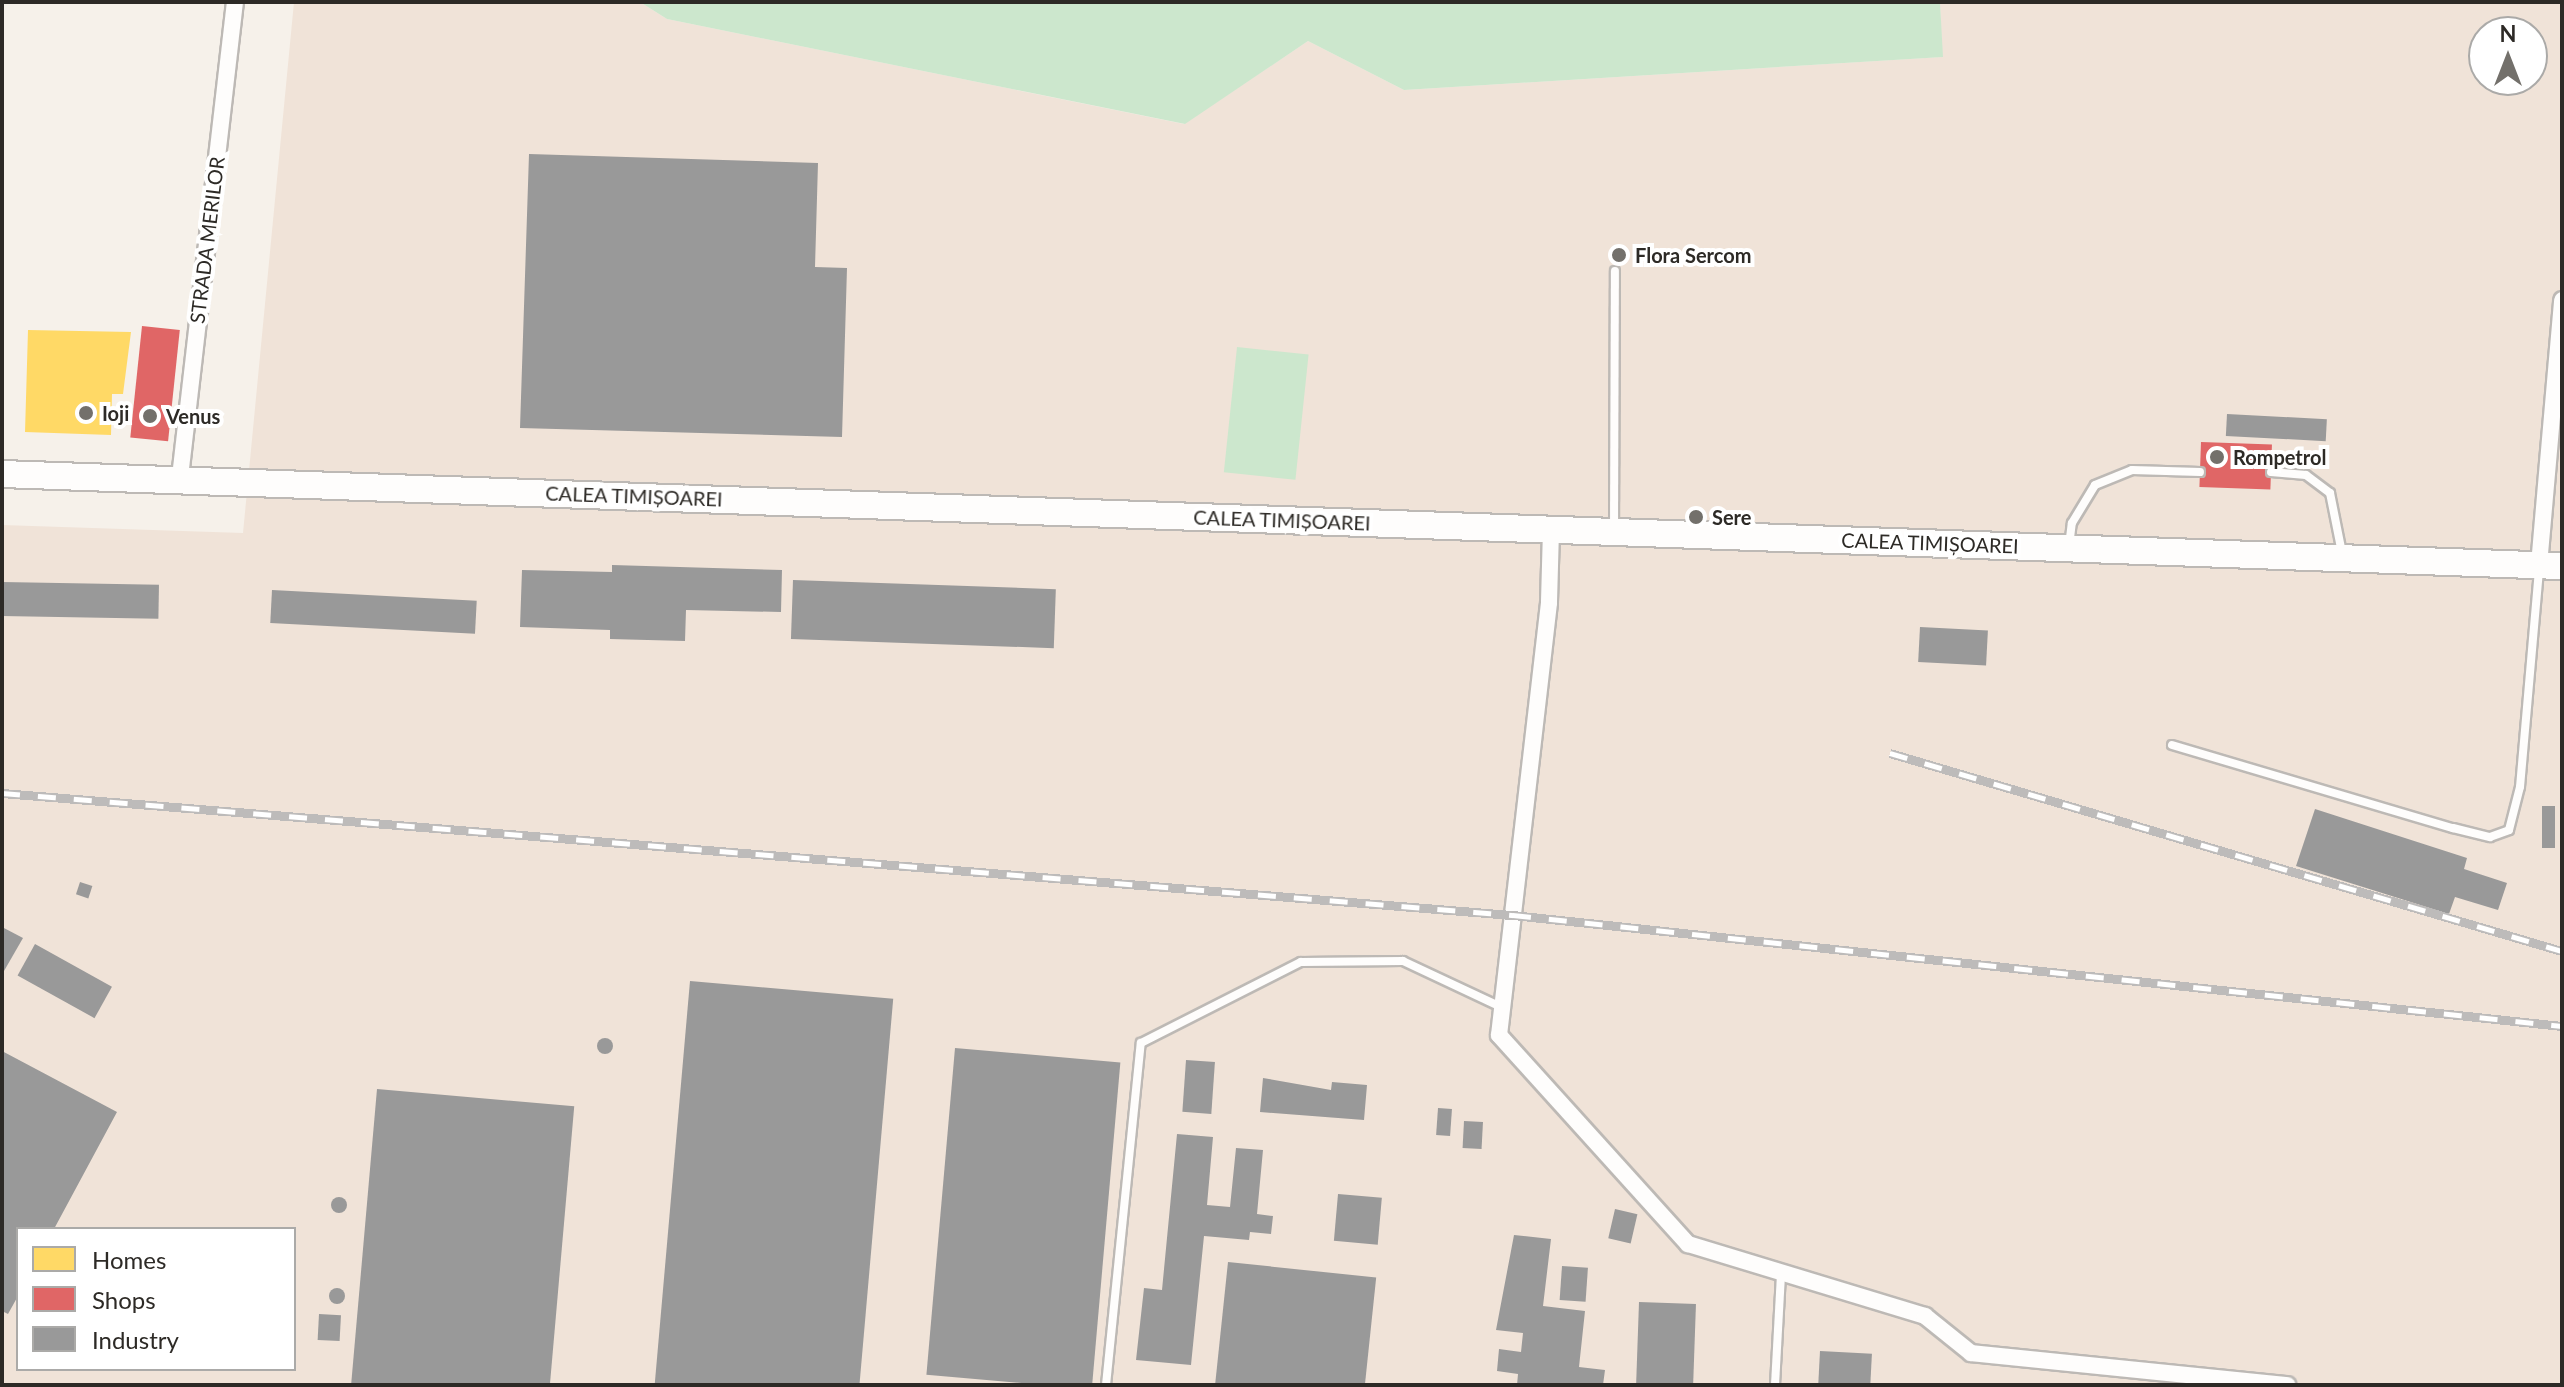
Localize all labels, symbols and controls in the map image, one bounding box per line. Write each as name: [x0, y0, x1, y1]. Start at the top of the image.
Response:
north arrow: [2468, 16, 2548, 96]
text: N: [2500, 20, 2516, 47]
street label: STRADA MERILOR: [185, 155, 229, 325]
place label: Flora Sercom: [1635, 243, 1751, 267]
marker: Flora Sercom: [1610, 246, 1628, 264]
place label: Ioji: [102, 401, 129, 425]
marker: Ioji: [77, 404, 95, 422]
place label: Venus: [166, 404, 220, 428]
marker: Venus: [141, 407, 159, 425]
place label: Rompetrol: [2233, 445, 2326, 469]
marker: Rompetrol: [2208, 448, 2226, 466]
street label: CALEA TIMIȘOAREI: [544, 481, 724, 511]
street label: CALEA TIMIȘOAREI: [1192, 505, 1372, 535]
place label: Sere: [1712, 505, 1751, 529]
marker: Sere: [1687, 508, 1705, 526]
street label: CALEA TIMIȘOAREI: [1840, 528, 2020, 558]
legend: [16, 1227, 296, 1371]
text: Homes: [92, 1245, 166, 1274]
text: Shops: [92, 1285, 156, 1314]
text: Industry: [92, 1325, 179, 1354]

